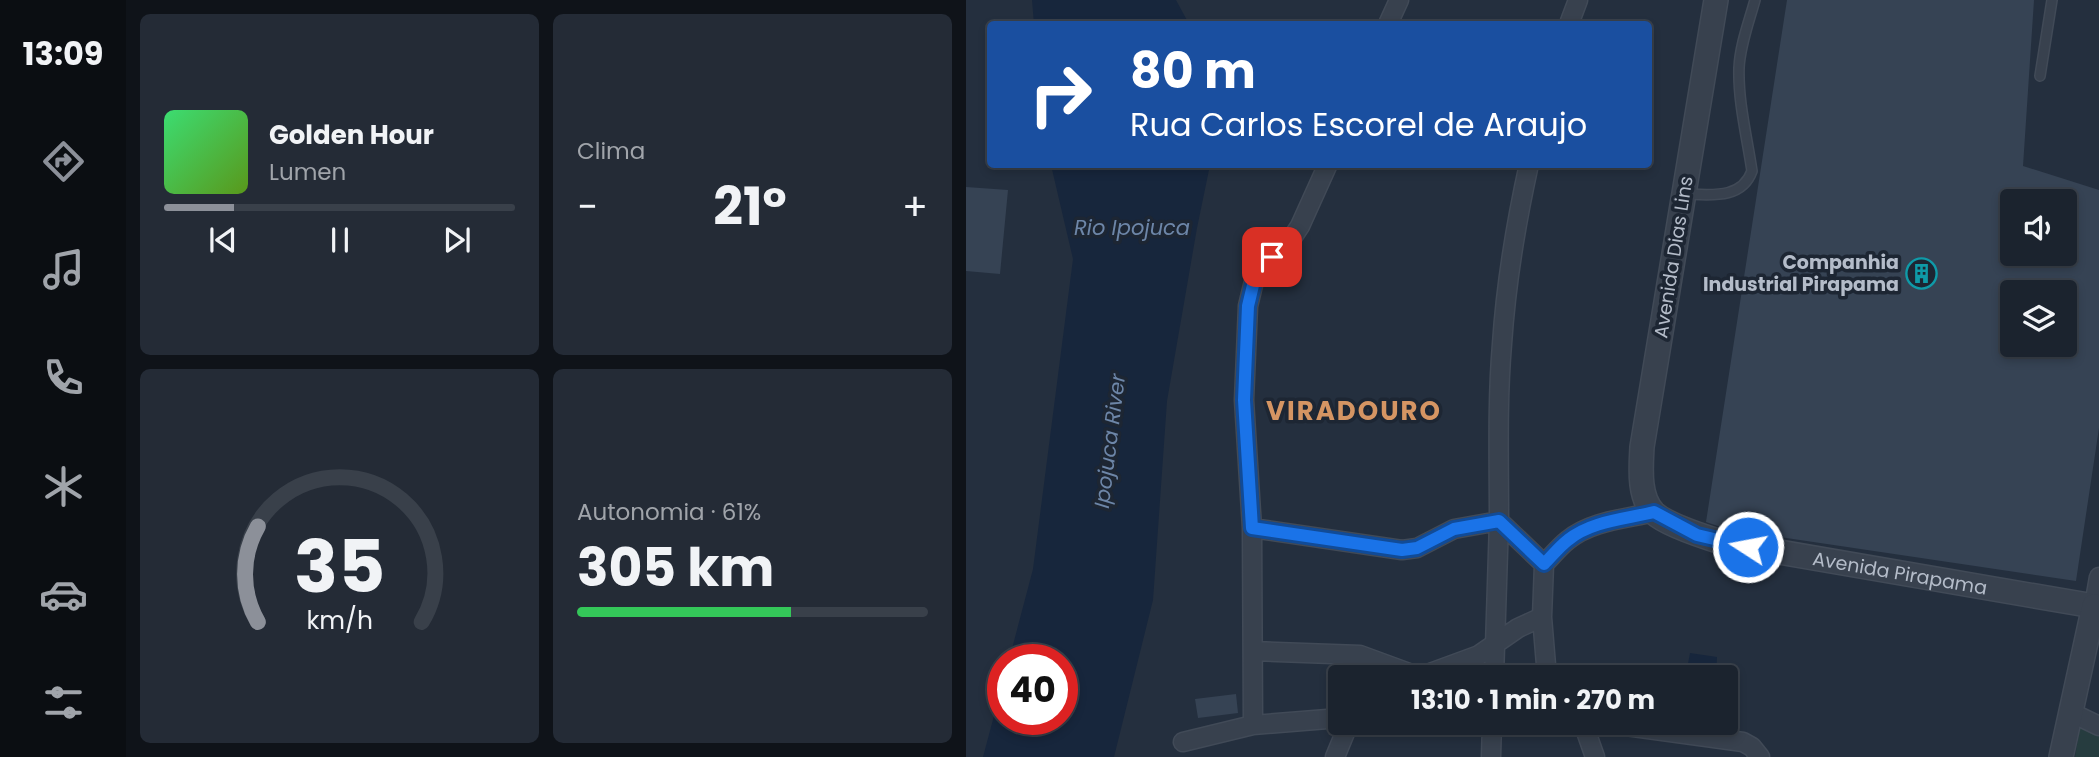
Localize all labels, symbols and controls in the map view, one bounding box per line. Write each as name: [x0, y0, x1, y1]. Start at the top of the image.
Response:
text: 13:09: [22, 31, 104, 76]
text: 80 m: [1130, 37, 1256, 105]
icon: right: [1015, 49, 1106, 140]
text: Rua Carlos Escorel de Araujo: [1130, 102, 1587, 147]
text: Golden Hour: [269, 117, 434, 153]
text: Clima: [577, 135, 645, 167]
icon: directions: [39, 137, 88, 186]
text: Lumen: [269, 156, 346, 188]
text: 21°: [713, 170, 787, 243]
street label: Avenida Dias Lins: [1647, 174, 1700, 340]
text: −: [577, 180, 598, 233]
text: +: [902, 180, 928, 233]
map controls: [2000, 189, 2077, 357]
button: sound: [2000, 189, 2077, 266]
water label: Rio Ipojuca: [1074, 213, 1190, 242]
icon: previous: [204, 221, 242, 259]
icon: pause: [321, 221, 359, 259]
icon: next: [438, 221, 476, 259]
pin: [1242, 227, 1302, 287]
icon: arrive: [1253, 238, 1291, 276]
icon: music: [39, 245, 88, 294]
place label: Companhia Industrial Pirapama: [1703, 249, 1899, 298]
building icon: Companhia Industrial Pirapama: [1905, 256, 1939, 290]
button: layers: [2000, 280, 2077, 357]
icon: phone: [39, 353, 88, 402]
water label: Ipojuca River: [1087, 371, 1132, 510]
district label: VIRADOURO: [1266, 393, 1442, 429]
icon: climate: [39, 462, 88, 511]
text: Autonomia · 61%: [577, 496, 761, 528]
position arrow: [1711, 510, 1785, 584]
text: 35: [294, 516, 385, 617]
text: 305 km: [577, 531, 774, 604]
street label: Avenida Pirapama: [1810, 545, 1989, 602]
icon: car: [39, 570, 88, 619]
text: km/h: [306, 603, 373, 638]
speed limit sign: 40: [987, 644, 1078, 735]
icon: filters: [39, 678, 88, 727]
text: 13:10 · 1 min · 270 m: [1411, 682, 1655, 718]

